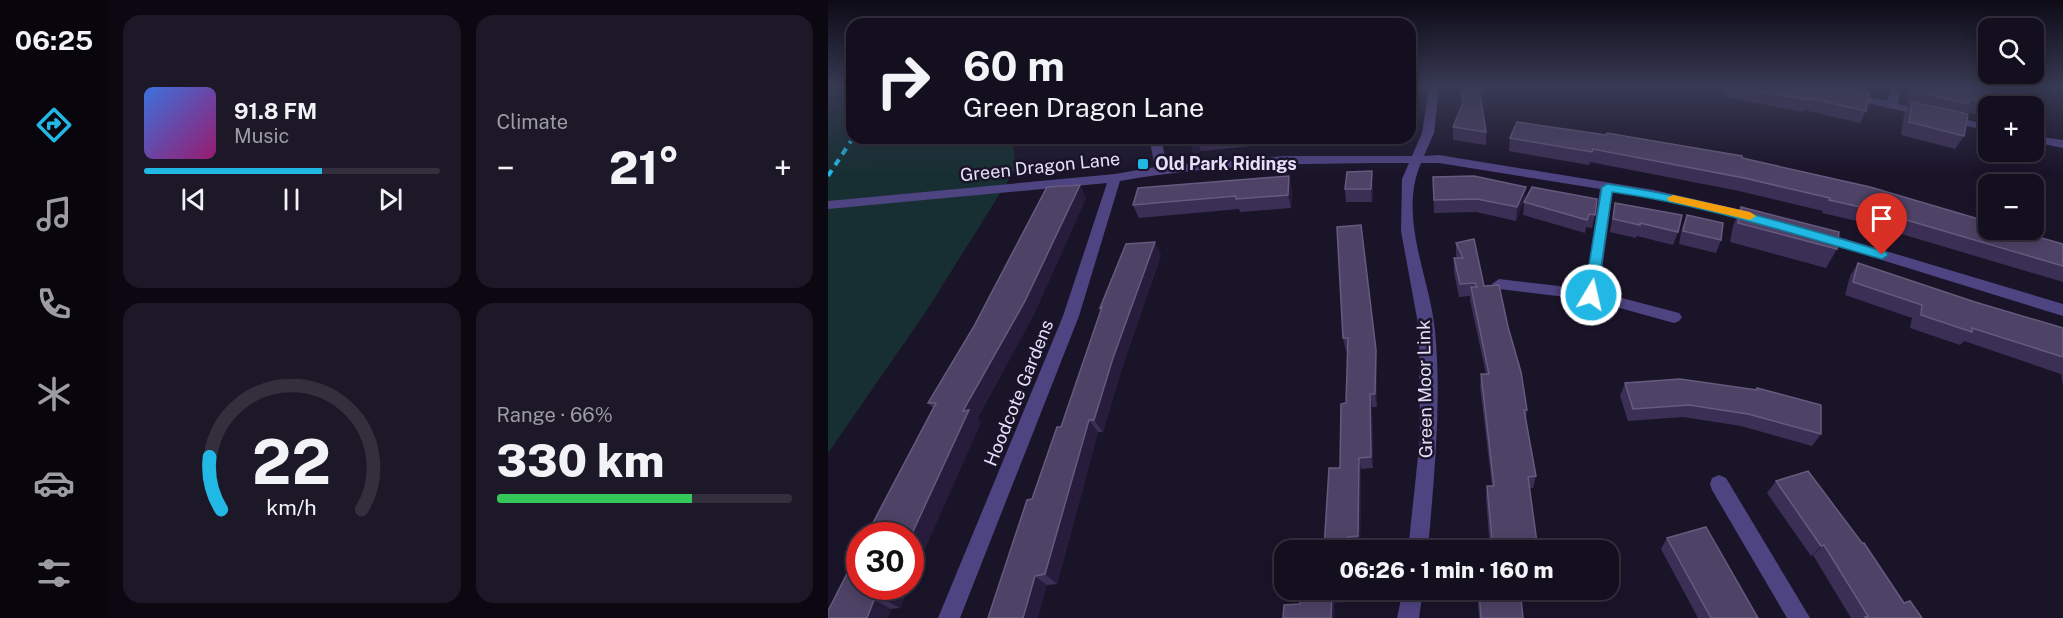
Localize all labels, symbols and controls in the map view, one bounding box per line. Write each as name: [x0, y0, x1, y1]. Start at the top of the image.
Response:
map controls: [1978, 18, 2044, 240]
button: search: [1978, 18, 2044, 84]
text: 06:25: [15, 24, 93, 56]
text: 60 m: [963, 41, 1065, 90]
icon: right: [864, 42, 942, 120]
text: Green Dragon Lane: [963, 91, 1204, 123]
button: +: [1978, 96, 2044, 162]
text: 91.8 FM: [234, 98, 317, 124]
icon: directions: [33, 104, 75, 146]
text: Climate: [497, 110, 568, 134]
text: Music: [234, 124, 289, 148]
text: 21°: [609, 141, 680, 194]
street label: Green Dragon Lane: [959, 148, 1121, 185]
text: −: [497, 149, 515, 187]
text: +: [774, 149, 792, 187]
place label: Old Park Ridings: [1155, 153, 1297, 174]
marker: Old Park Ridings: [1136, 157, 1150, 171]
button: −: [1978, 174, 2044, 240]
icon: previous: [177, 183, 210, 216]
icon: pause: [275, 183, 308, 216]
icon: next: [374, 183, 407, 216]
icon: music: [33, 193, 75, 235]
pin: [1856, 193, 1907, 255]
icon: arrive: [1865, 202, 1898, 235]
position arrow: [1559, 263, 1623, 327]
icon: phone: [33, 283, 75, 325]
street label: Hoodcote Gardens: [980, 317, 1057, 469]
street label: Green Moor Link: [1413, 320, 1436, 458]
icon: climate: [33, 373, 75, 415]
text: Range · 66%: [497, 403, 613, 427]
text: 22: [252, 425, 331, 498]
text: 330 km: [497, 434, 664, 487]
icon: car: [33, 462, 75, 504]
text: km/h: [267, 495, 317, 520]
speed limit sign: 30: [846, 522, 924, 600]
icon: filters: [33, 552, 75, 594]
text: 06:26 · 1 min · 160 m: [1339, 557, 1554, 583]

